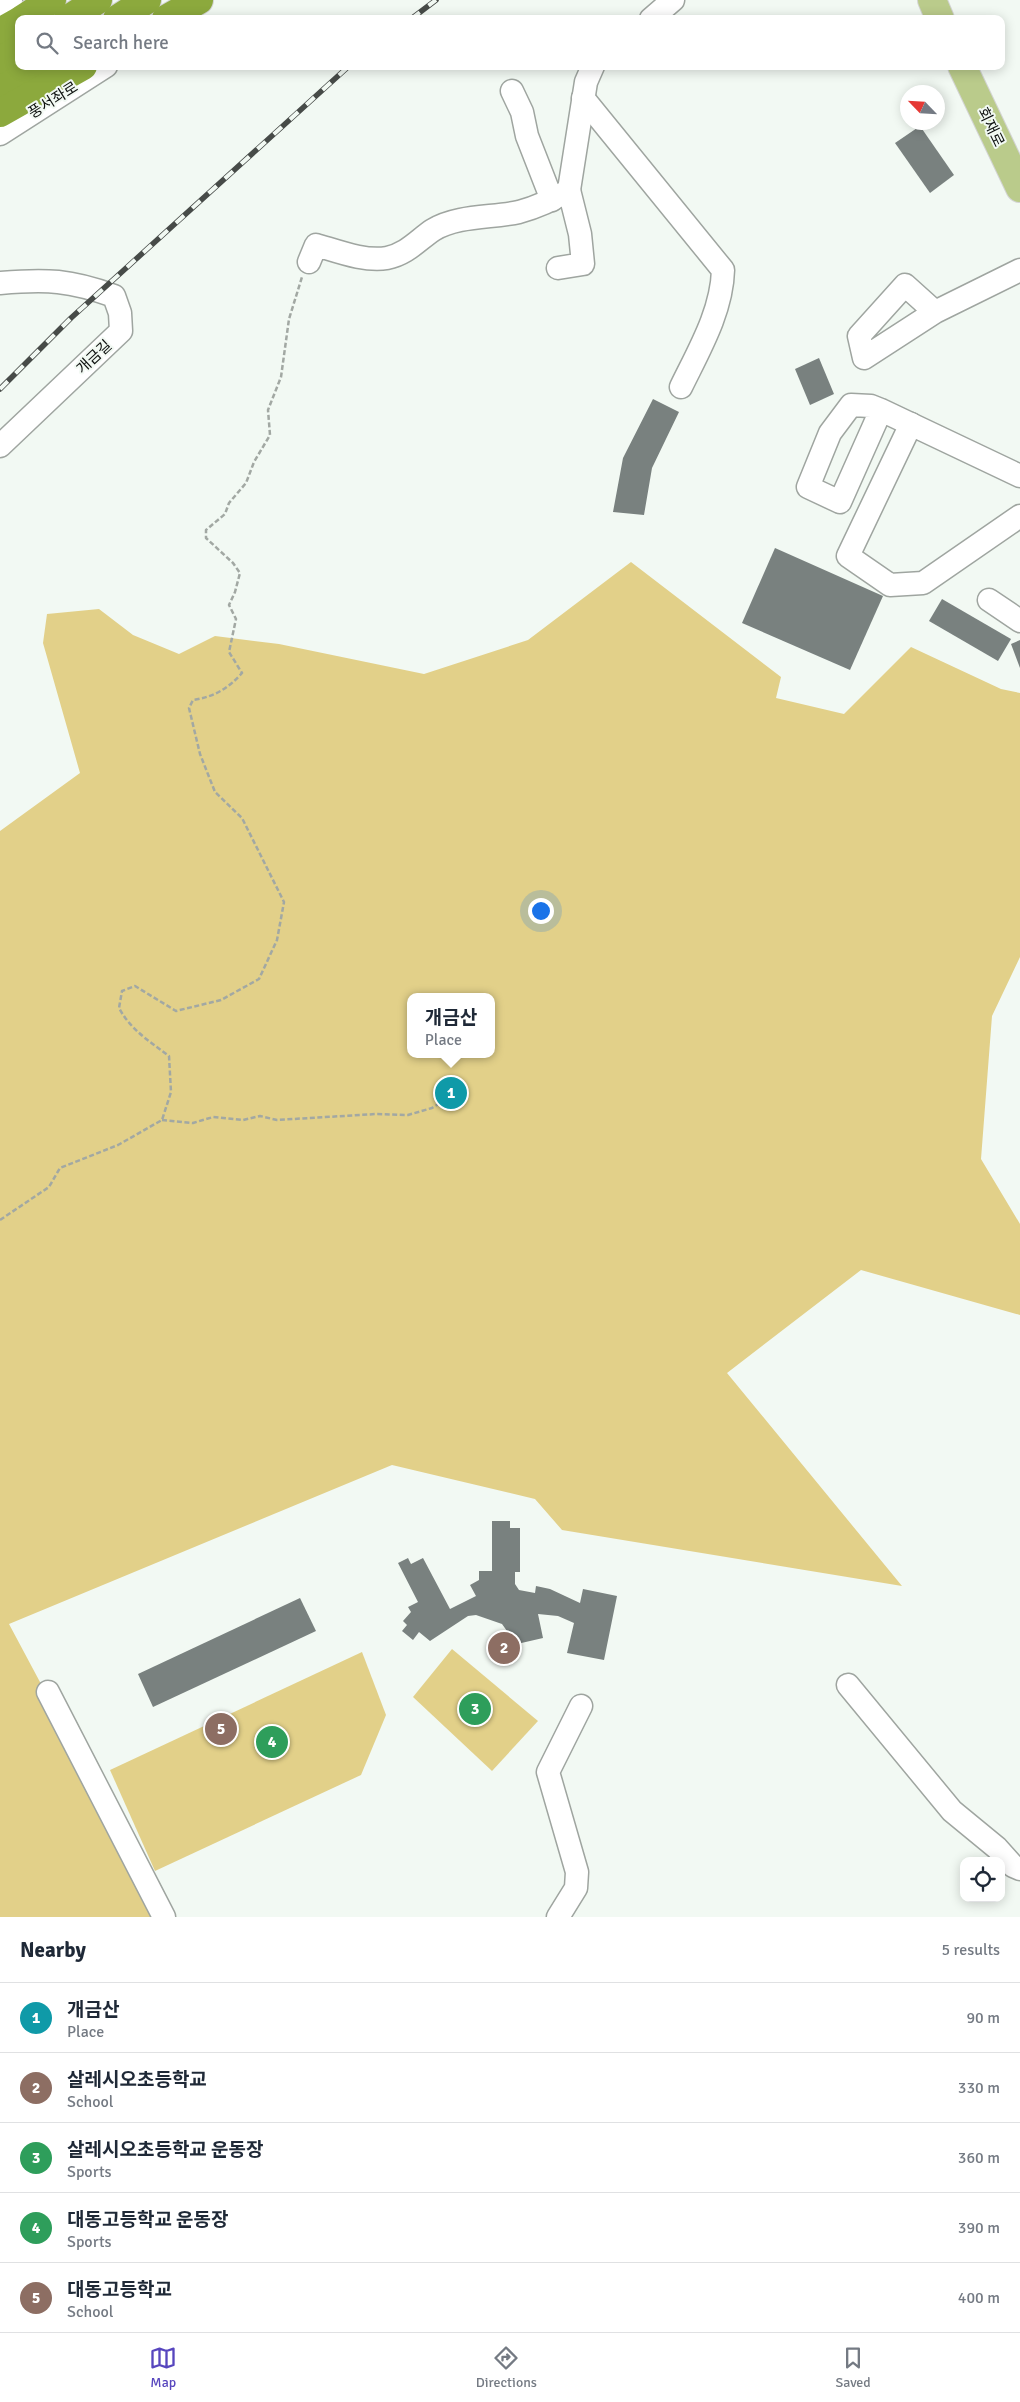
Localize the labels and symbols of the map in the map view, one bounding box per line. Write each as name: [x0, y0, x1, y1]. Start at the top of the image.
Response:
street label: 풍서좌로: [25, 78, 81, 122]
north arrow: [900, 85, 945, 130]
street label: 회재로: [974, 104, 1008, 150]
street label: 개금길: [73, 336, 115, 378]
your location: [528, 898, 554, 924]
pin: 1: [435, 1074, 467, 1112]
pin: 2: [488, 1629, 520, 1667]
pin: 3: [459, 1690, 491, 1728]
pin: 5: [205, 1710, 237, 1748]
pin: 4: [256, 1723, 288, 1761]

